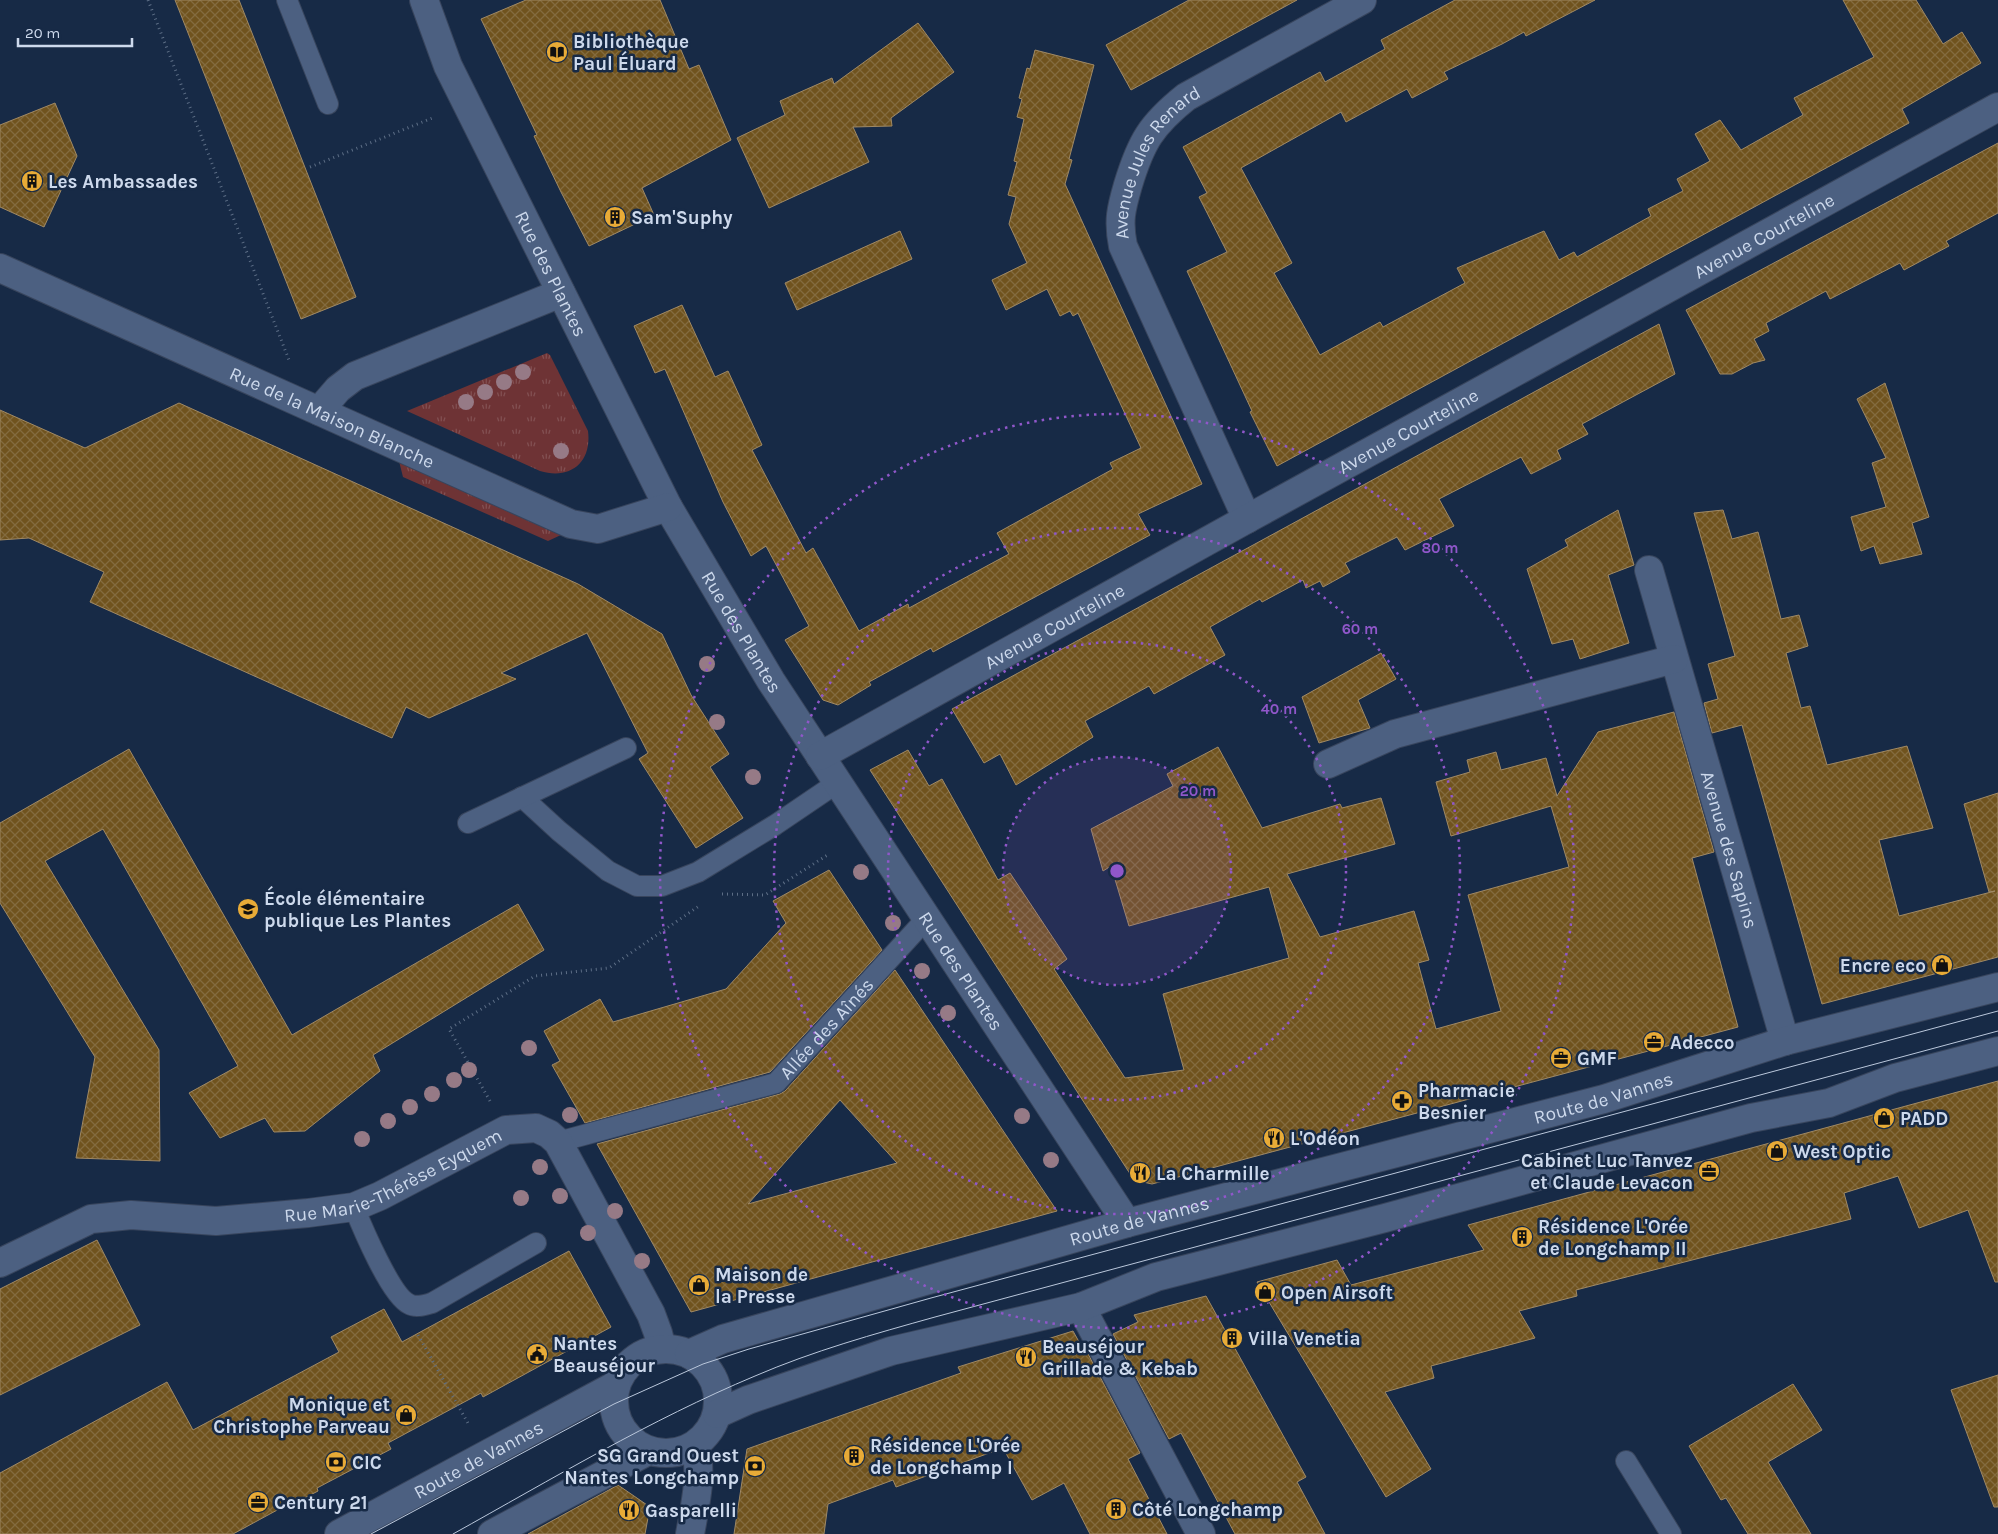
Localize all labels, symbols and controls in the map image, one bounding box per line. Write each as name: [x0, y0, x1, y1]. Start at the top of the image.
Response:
scale bar: [18, 15, 131, 47]
text: 20 m: [25, 24, 60, 42]
place label: Bibliothèque Paul Éluard: [573, 31, 689, 75]
library icon: Bibliothèque Paul Éluard: [545, 40, 569, 64]
street label: Avenue Jules Renard: [1110, 81, 1204, 241]
building icon: Les Ambassades: [20, 169, 44, 193]
place label: Les Ambassades: [48, 171, 198, 193]
street label: Avenue Courteline: [1690, 189, 1838, 284]
building icon: Sam'Suphy: [603, 205, 627, 229]
street label: Rue des Plantes: [510, 207, 591, 340]
place label: Sam'Suphy: [631, 207, 733, 229]
street label: Rue de la Maison Blanche: [226, 362, 438, 473]
street label: Avenue Courteline: [1335, 384, 1482, 479]
text: 80 m: [1421, 539, 1459, 557]
street label: Rue des Plantes: [696, 567, 786, 697]
street label: Avenue Courteline: [981, 579, 1129, 674]
text: 60 m: [1342, 620, 1378, 638]
text: 40 m: [1261, 700, 1297, 718]
street label: Avenue des Sapins: [1696, 769, 1762, 931]
text: 20 m: [1180, 782, 1216, 800]
centre of rings: [1108, 862, 1126, 880]
place label: École élémentaire publique Les Plantes: [264, 885, 451, 932]
school or university icon: École élémentaire publique Les Plantes: [236, 897, 260, 921]
street label: Rue des Plantes: [914, 908, 1008, 1035]
shop icon: Encre eco: [1930, 953, 1954, 977]
place label: Encre eco: [1840, 955, 1926, 977]
street label: Allée des Aînés: [775, 974, 878, 1084]
office icon: Adecco: [1642, 1030, 1666, 1054]
place label: Adecco: [1670, 1032, 1735, 1054]
office icon: GMF: [1549, 1046, 1573, 1070]
place label: GMF: [1577, 1048, 1617, 1070]
street label: Route de Vannes: [1532, 1068, 1676, 1129]
place label: Pharmacie Besnier: [1418, 1080, 1515, 1124]
pharmacy icon: Pharmacie Besnier: [1390, 1089, 1414, 1113]
shop icon: PADD: [1872, 1106, 1896, 1130]
place label: PADD: [1900, 1108, 1948, 1130]
street label: Rue Marie-Thérèse Eyquem: [283, 1124, 506, 1227]
restaurant icon: L'Odéon: [1262, 1126, 1286, 1150]
place label: L'Odéon: [1290, 1128, 1360, 1150]
shop icon: West Optic: [1765, 1139, 1789, 1163]
place label: West Optic: [1793, 1141, 1891, 1163]
place label: Cabinet Luc Tanvez et Claude Levacon: [1521, 1150, 1693, 1194]
office icon: Cabinet Luc Tanvez et Claude Levacon: [1697, 1159, 1721, 1183]
restaurant icon: La Charmille: [1128, 1161, 1152, 1185]
place label: La Charmille: [1156, 1163, 1270, 1185]
street label: Route de Vannes: [1067, 1192, 1212, 1251]
place label: Résidence L'Orée de Longchamp II: [1538, 1216, 1688, 1260]
building icon: Résidence L'Orée de Longchamp II: [1510, 1225, 1534, 1249]
place label: Maison de la Presse: [715, 1264, 808, 1308]
shop icon: Maison de la Presse: [687, 1273, 711, 1297]
shop icon: Open Airsoft: [1253, 1280, 1277, 1304]
place label: Open Airsoft: [1281, 1282, 1393, 1304]
building icon: Villa Venetia: [1220, 1326, 1244, 1350]
place label: Villa Venetia: [1248, 1328, 1361, 1350]
place label: Nantes Beauséjour: [553, 1333, 656, 1377]
place label: Beauséjour Grillade & Kebab: [1042, 1336, 1198, 1380]
public building icon: Nantes Beauséjour: [525, 1342, 549, 1366]
restaurant icon: Beauséjour Grillade & Kebab: [1014, 1345, 1038, 1369]
place label: Monique et Christophe Parveau: [213, 1394, 390, 1438]
shop icon: Monique et Christophe Parveau: [394, 1403, 418, 1427]
street label: Route de Vannes: [410, 1416, 547, 1504]
place label: Résidence L'Orée de Longchamp I: [870, 1435, 1020, 1479]
building icon: Résidence L'Orée de Longchamp I: [842, 1444, 866, 1468]
place label: SG Grand Ouest Nantes Longchamp: [564, 1445, 739, 1489]
bank icon: CIC: [324, 1450, 348, 1474]
place label: CIC: [352, 1452, 382, 1474]
bank icon: SG Grand Ouest Nantes Longchamp: [743, 1454, 767, 1478]
office icon: Century 21: [246, 1490, 270, 1514]
place label: Century 21: [274, 1492, 367, 1514]
building icon: Côté Longchamp: [1104, 1497, 1128, 1521]
restaurant icon: Gasparelli: [617, 1498, 641, 1522]
place label: Côté Longchamp: [1132, 1499, 1283, 1521]
place label: Gasparelli: [645, 1500, 737, 1522]

